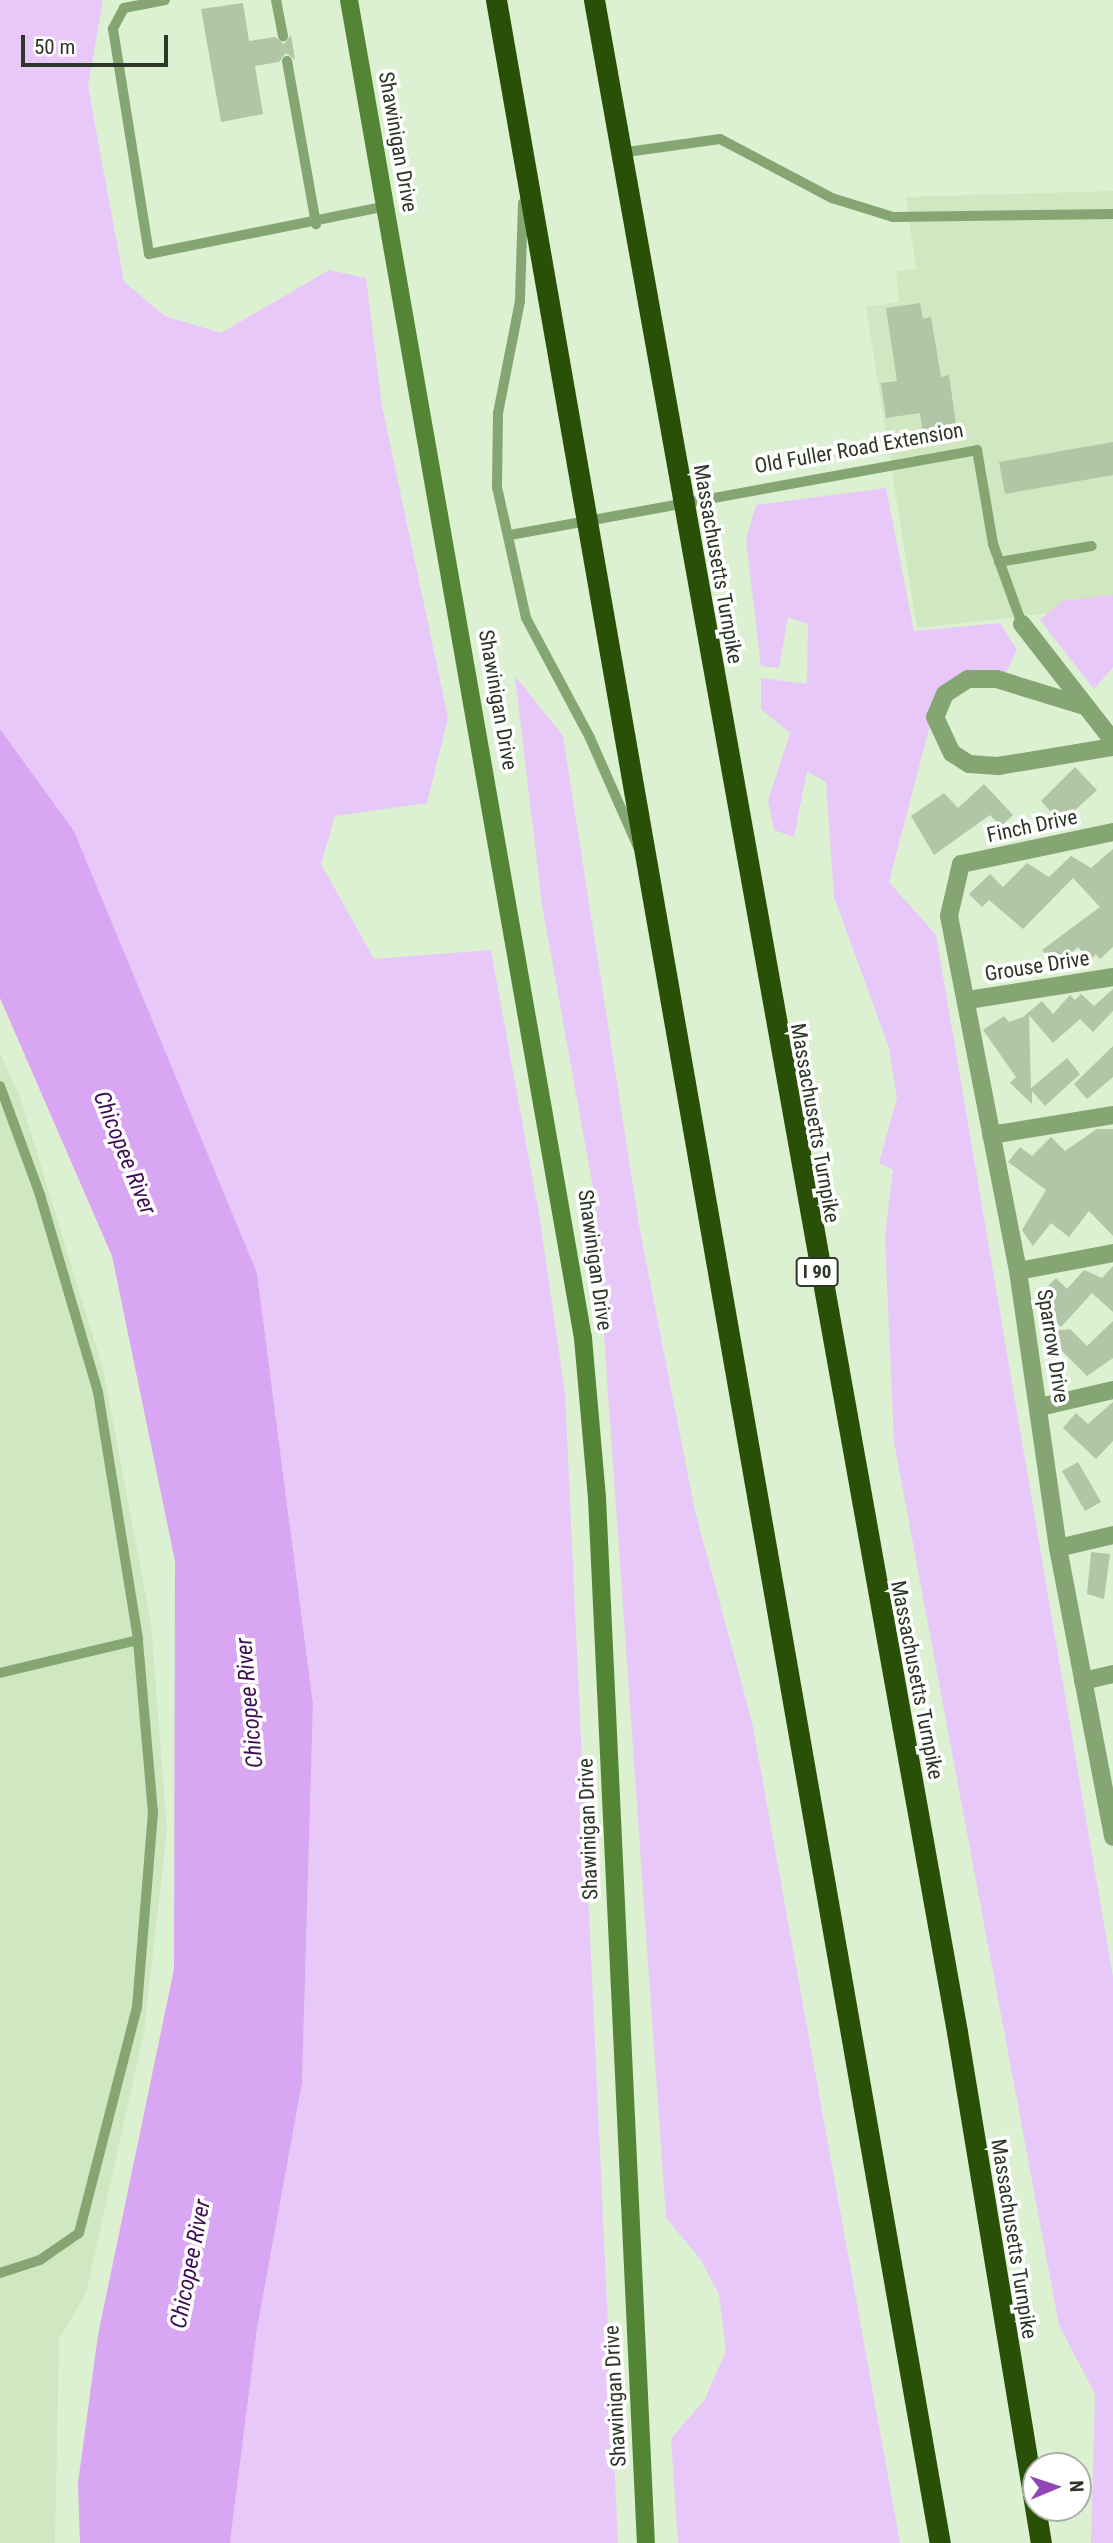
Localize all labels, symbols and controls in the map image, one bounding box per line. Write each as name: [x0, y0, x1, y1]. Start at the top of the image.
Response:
scale bar: [24, 21, 172, 65]
text: 50 m: [34, 35, 75, 59]
street label: Shawinigan Drive: [373, 70, 423, 214]
street label: Old Fuller Road Extension: [753, 417, 965, 479]
street label: Massachusetts Turnpike: [688, 462, 748, 666]
street label: Shawinigan Drive: [473, 628, 523, 772]
street label: Finch Drive: [985, 804, 1079, 848]
street label: Grouse Drive: [983, 945, 1091, 987]
street label: Massachusetts Turnpike: [785, 1021, 845, 1225]
water label: Chicopee River: [87, 1087, 161, 1219]
street label: Shawinigan Drive: [573, 1188, 617, 1332]
road number: I 90: [794, 1256, 840, 1288]
street label: Sparrow Drive: [1032, 1287, 1074, 1405]
street label: Massachusetts Turnpike: [885, 1578, 949, 1782]
water label: Chicopee River: [231, 1637, 269, 1769]
street label: Shawinigan Drive: [573, 1758, 603, 1900]
street label: Massachusetts Turnpike: [986, 2137, 1042, 2341]
water label: Chicopee River: [165, 2197, 217, 2331]
street label: Shawinigan Drive: [599, 2325, 631, 2467]
north arrow: [1022, 2452, 1092, 2522]
text: N: [1065, 2480, 1088, 2493]

